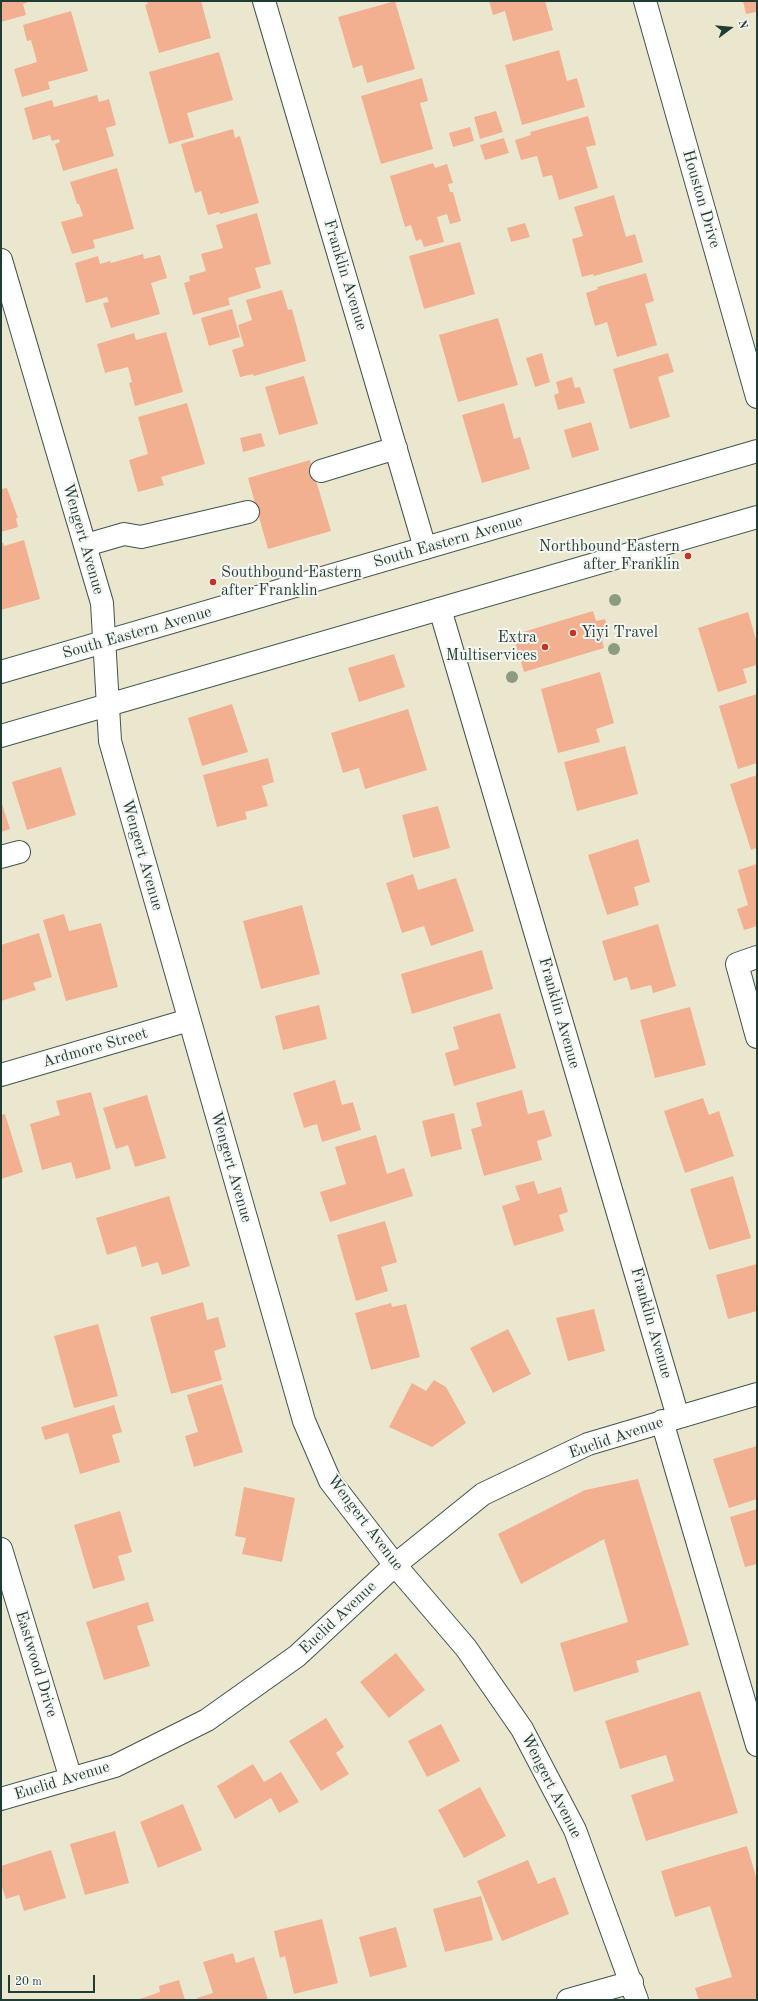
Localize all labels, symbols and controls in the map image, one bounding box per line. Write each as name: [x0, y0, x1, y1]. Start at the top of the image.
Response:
north arrow: [710, 8, 750, 48]
text: N: [736, 19, 748, 30]
street label: Houston Drive: [678, 148, 724, 250]
street label: Franklin Avenue: [319, 217, 371, 333]
street label: Wengert Avenue: [58, 481, 108, 597]
street label: South Eastern Avenue: [371, 511, 525, 573]
place label: Northbound Eastern after Franklin: [539, 537, 680, 575]
marker: Northbound Eastern after Franklin: [683, 551, 693, 561]
place label: Southbound Eastern after Franklin: [221, 563, 362, 601]
marker: Southbound Eastern after Franklin: [208, 577, 218, 587]
street label: South Eastern Avenue: [60, 602, 214, 664]
place label: Yiyi Travel: [581, 623, 658, 643]
place label: Extra Multiservices: [446, 628, 537, 666]
marker: Yiyi Travel: [568, 628, 578, 638]
marker: Extra Multiservices: [540, 642, 550, 652]
street label: Wengert Avenue: [117, 797, 167, 913]
street label: Franklin Avenue: [534, 955, 584, 1071]
street label: Ardmore Street: [40, 1024, 150, 1072]
street label: Wengert Avenue: [206, 1109, 256, 1225]
street label: Franklin Avenue: [626, 1265, 676, 1381]
street label: Euclid Avenue: [566, 1413, 666, 1463]
street label: Wengert Avenue: [323, 1471, 407, 1575]
street label: Euclid Avenue: [295, 1577, 381, 1659]
street label: Eastwood Drive: [11, 1608, 61, 1720]
street label: Wengert Avenue: [516, 1730, 586, 1842]
street label: Euclid Avenue: [12, 1757, 112, 1805]
scale bar: [10, 1967, 97, 1993]
text: 20 m: [15, 1976, 42, 1988]

